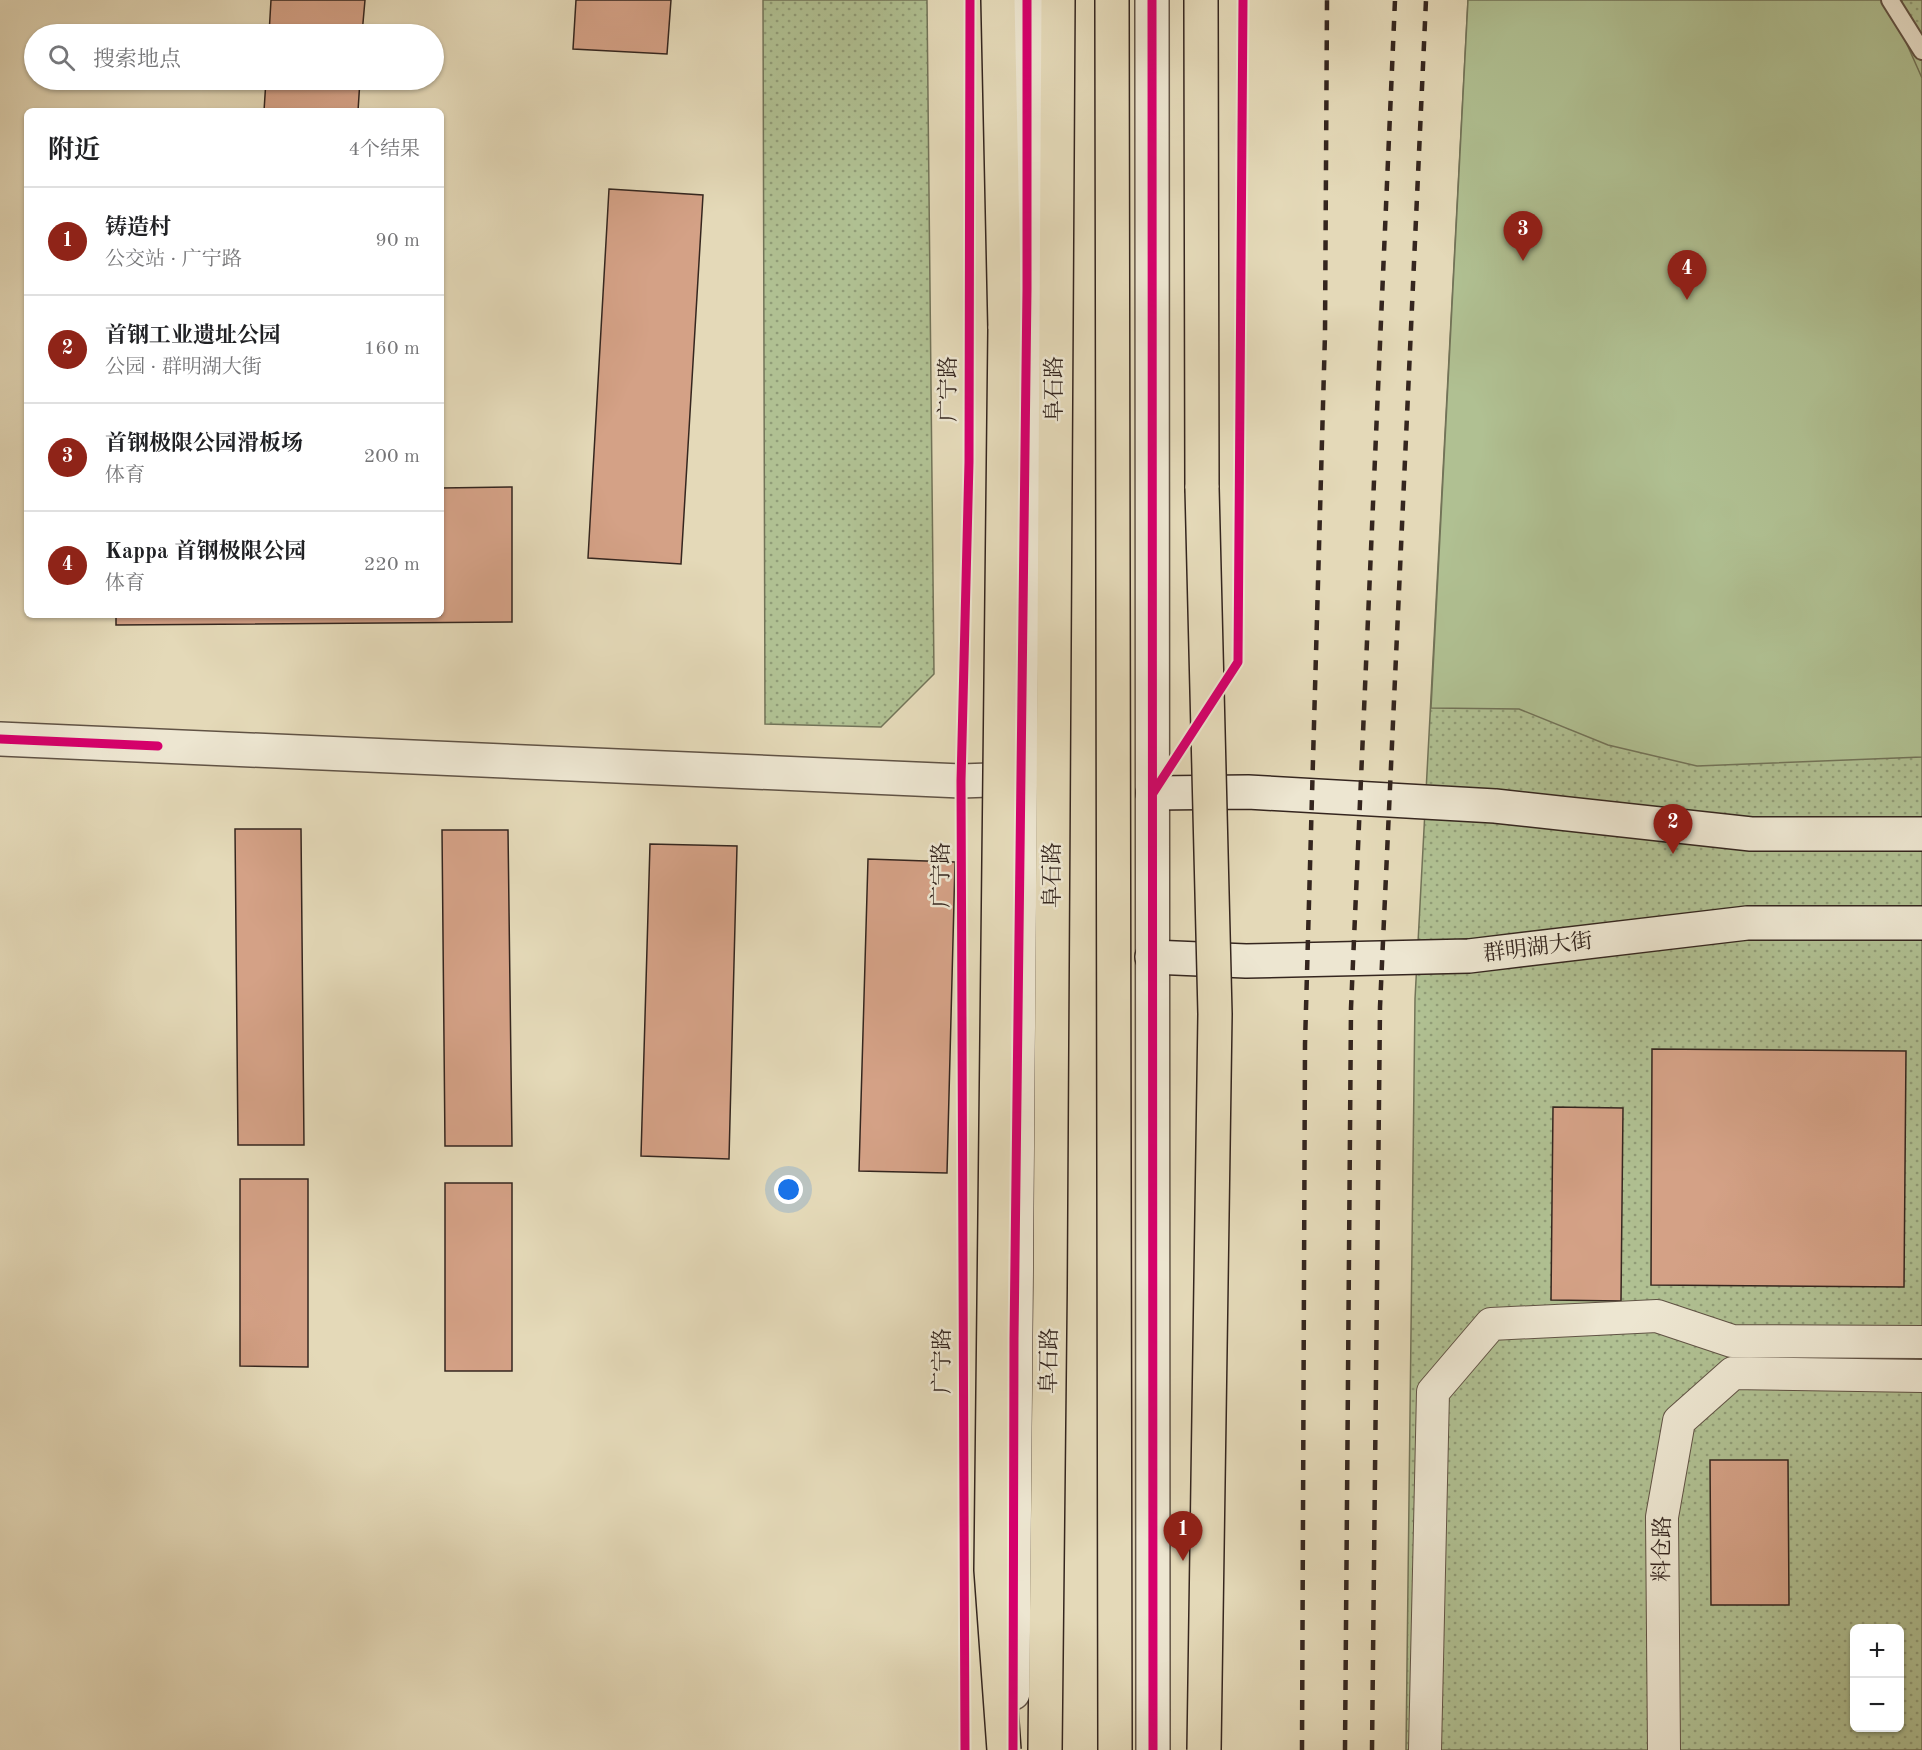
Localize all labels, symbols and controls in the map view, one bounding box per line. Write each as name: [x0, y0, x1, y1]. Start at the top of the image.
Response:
search box: [24, 24, 444, 90]
icon: search: [45, 41, 78, 74]
text: 搜索地点: [93, 49, 181, 71]
text: 附近: [48, 138, 100, 164]
text: 4个结果: [348, 140, 420, 160]
pin: 3: [1504, 212, 1543, 261]
text: 铸造村: [105, 217, 171, 239]
text: 1: [62, 231, 73, 251]
text: 90 m: [375, 231, 420, 251]
text: 公交站 · 广宁路: [105, 250, 242, 270]
pin: 4: [1668, 250, 1706, 300]
text: 首钢工业遗址公园: [105, 325, 281, 347]
text: 2: [62, 339, 73, 359]
text: 160 m: [364, 339, 420, 359]
street label: 广宁路: [936, 356, 960, 422]
street label: 阜石路: [1042, 356, 1066, 422]
text: 公园 · 群明湖大街: [105, 358, 262, 378]
text: 首钢极限公园滑板场: [105, 433, 303, 455]
text: 3: [62, 447, 73, 467]
text: 200 m: [364, 447, 420, 467]
text: 体育: [105, 466, 145, 486]
text: Kappa 首钢极限公园: [105, 541, 306, 563]
text: 4: [62, 555, 73, 575]
text: 220 m: [364, 555, 420, 575]
text: 体育: [105, 574, 145, 594]
pin: 2: [1654, 804, 1692, 854]
street label: 广宁路: [929, 842, 953, 908]
street label: 阜石路: [1040, 842, 1064, 908]
street label: 群明湖大街: [1482, 928, 1594, 966]
your location: [774, 1175, 803, 1204]
street label: 广宁路: [930, 1328, 954, 1394]
street label: 阜石路: [1036, 1328, 1062, 1394]
pin: 1: [1164, 1512, 1202, 1561]
street label: 料仓路: [1649, 1516, 1675, 1582]
map controls: [1850, 1624, 1904, 1732]
button: +: [1850, 1624, 1904, 1678]
button: −: [1850, 1678, 1904, 1732]

